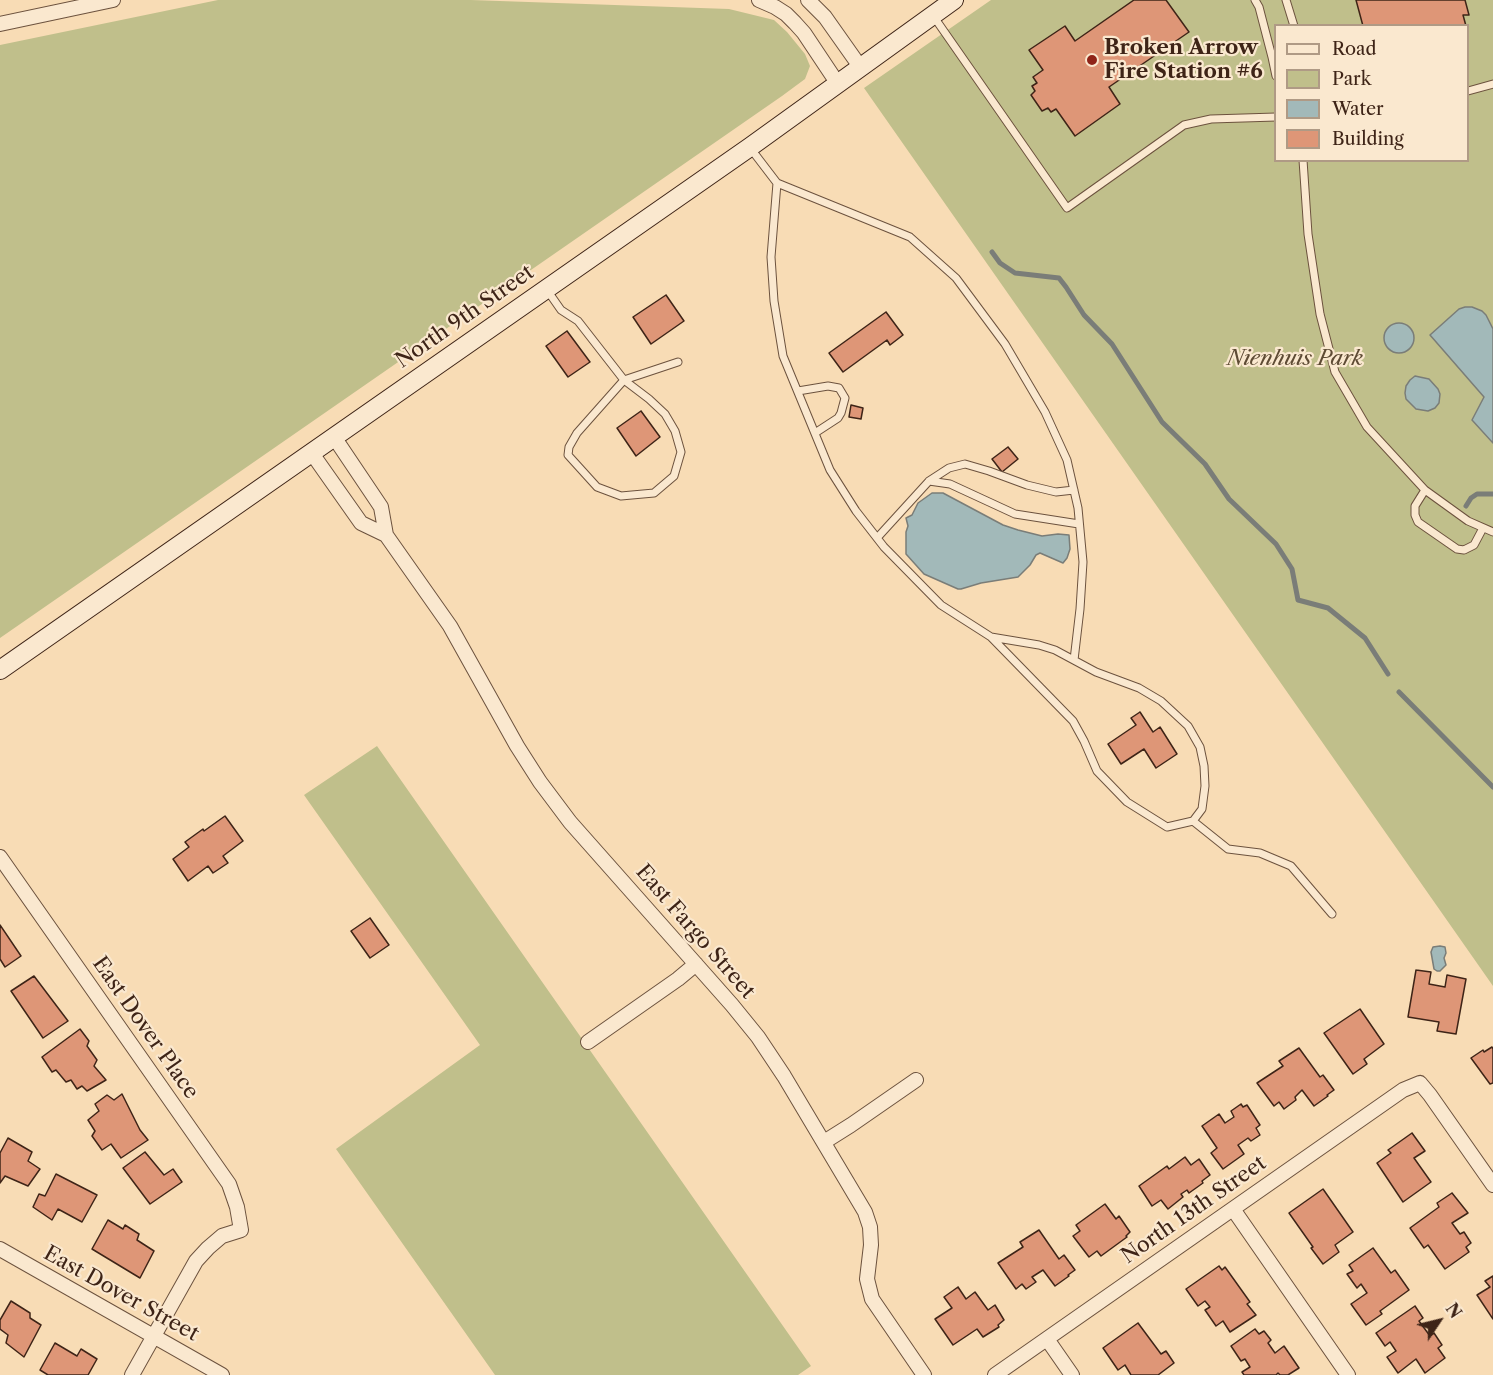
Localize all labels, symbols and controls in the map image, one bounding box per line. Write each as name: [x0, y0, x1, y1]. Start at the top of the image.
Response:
legend: [1274, 24, 1469, 162]
place label: Broken Arrow Fire Station #6: [1104, 35, 1263, 85]
text: Road: [1332, 38, 1377, 60]
marker: Broken Arrow Fire Station #6: [1085, 53, 1099, 67]
text: Park: [1332, 68, 1371, 90]
text: Water: [1332, 98, 1384, 120]
text: Building: [1332, 128, 1404, 150]
street label: North 9th Street: [391, 260, 539, 374]
park label: Nienhuis Park: [1227, 346, 1363, 372]
street label: East Fargo Street: [630, 860, 760, 1004]
street label: East Dover Place: [87, 952, 203, 1104]
street label: North 13th Street: [1117, 1151, 1271, 1269]
street label: East Dover Street: [39, 1241, 203, 1347]
north arrow: [1409, 1291, 1469, 1351]
text: N: [1442, 1299, 1466, 1322]

